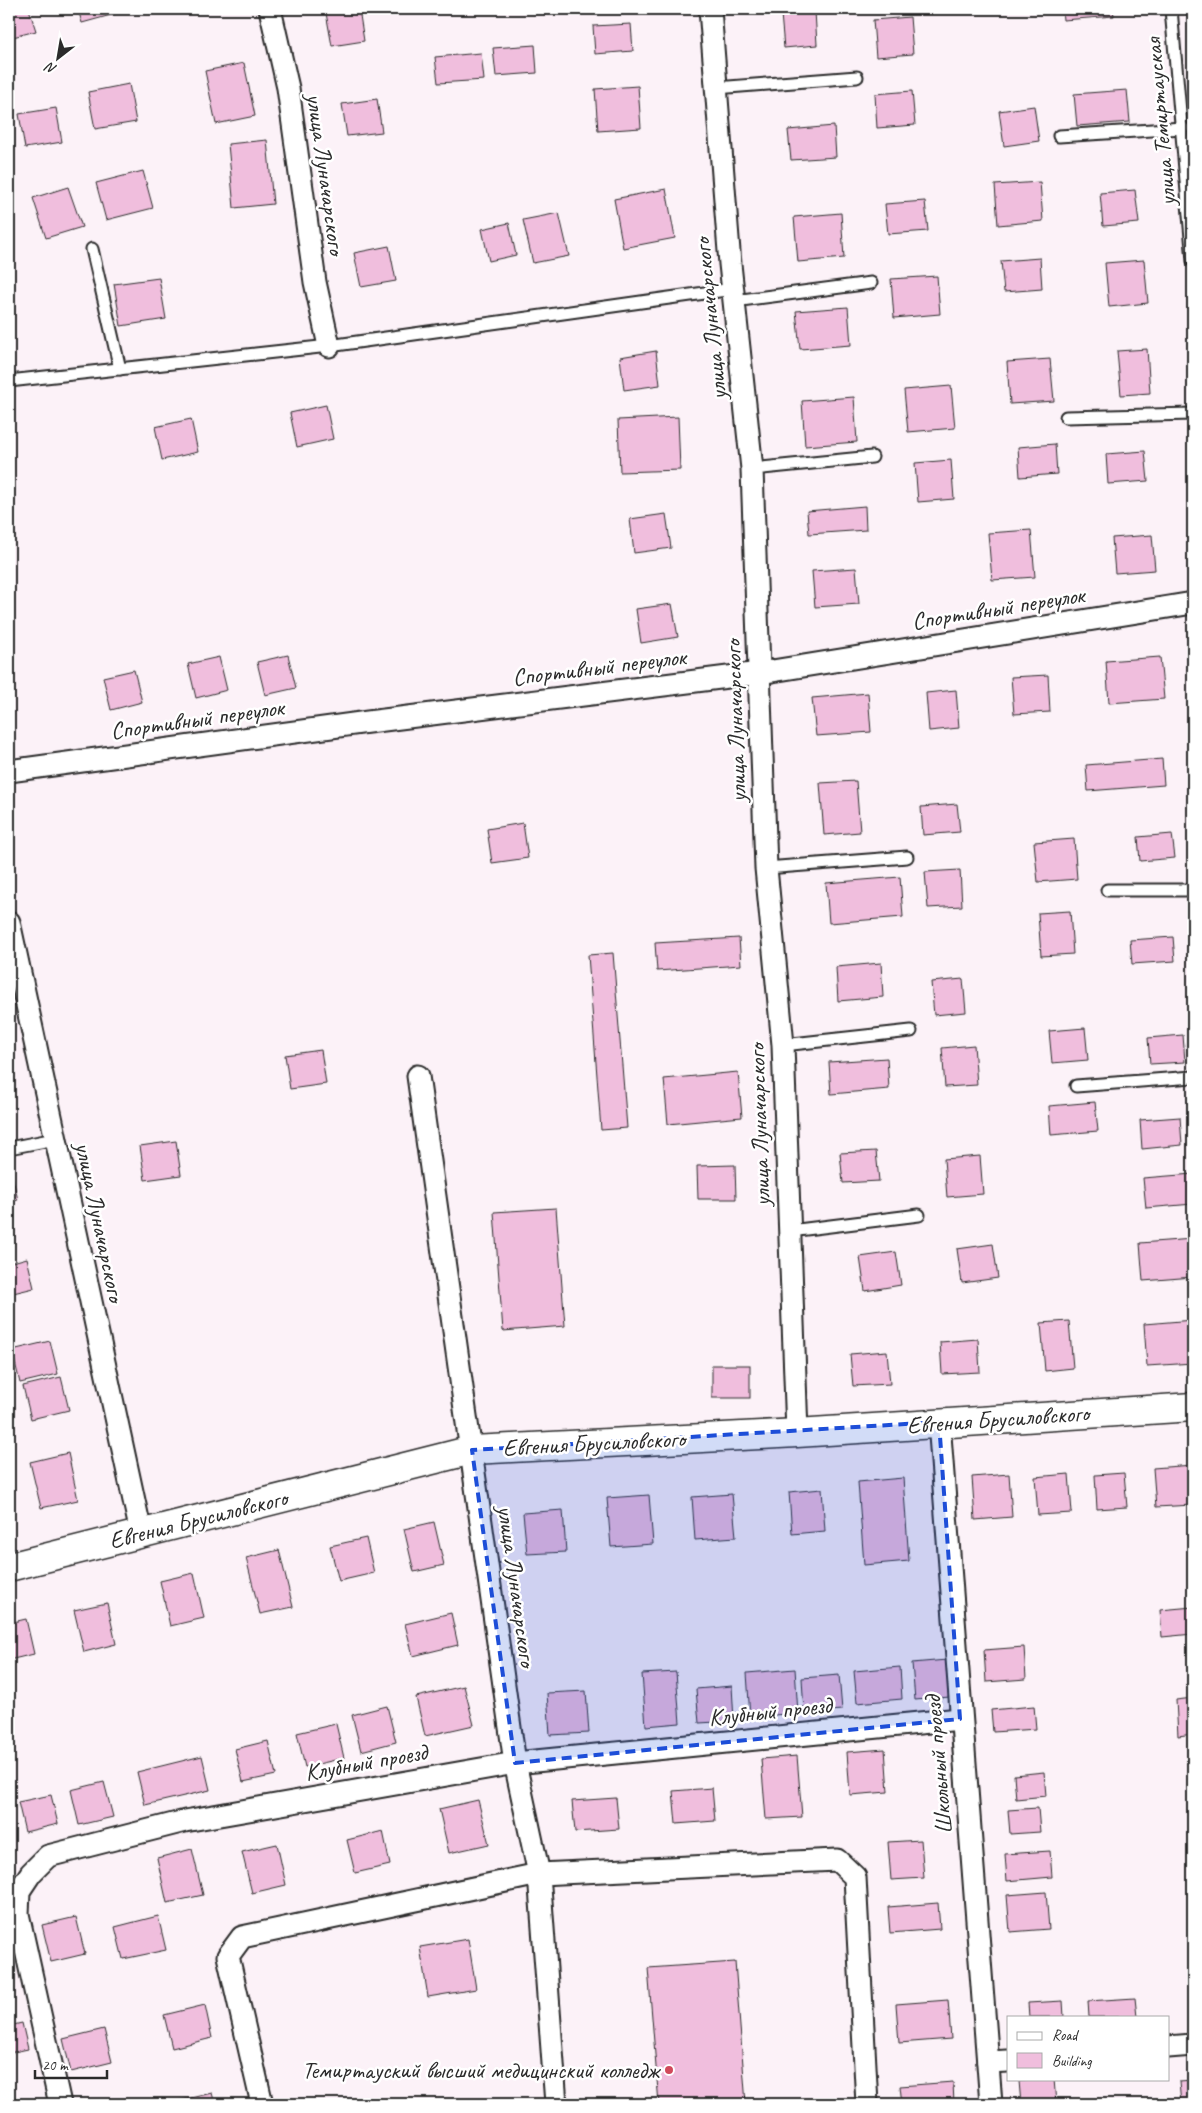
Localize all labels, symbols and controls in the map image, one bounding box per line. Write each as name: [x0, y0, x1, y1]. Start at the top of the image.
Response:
north arrow: [32, 32, 82, 82]
street label: улица Темиртауская: [1138, 35, 1182, 209]
text: N: [41, 58, 60, 78]
street label: улица Луначарского: [300, 89, 353, 259]
street label: улица Луначарского: [686, 234, 734, 403]
street label: Спортивный переулок: [910, 579, 1089, 636]
street label: улица Луначарского: [717, 637, 753, 805]
street label: Спортивный переулок: [511, 641, 689, 693]
street label: Спортивный переулок: [109, 692, 288, 746]
street label: улица Луначарского: [741, 1041, 777, 1209]
street label: улица Луначарского: [68, 1137, 132, 1307]
street label: Евгения Брусиловского: [906, 1397, 1093, 1440]
street label: Евгения Брусиловского: [502, 1423, 688, 1463]
street label: Евгения Брусиловского: [106, 1482, 293, 1556]
street label: улица Луначарского: [491, 1501, 544, 1671]
street label: Клубный проезд: [707, 1689, 835, 1732]
street label: Школьный проезд: [917, 1692, 959, 1836]
street label: Клубный проезд: [303, 1736, 432, 1787]
legend: [1007, 2016, 1170, 2080]
text: Road: [1052, 2026, 1079, 2045]
scale bar: [35, 2048, 108, 2080]
text: Building: [1052, 2052, 1092, 2071]
place label: Темиртауский высший медицинский колледж: [302, 2055, 662, 2085]
text: 20 m: [42, 2056, 69, 2075]
marker: Темиртауский высший медицинский колледж: [663, 2064, 675, 2076]

